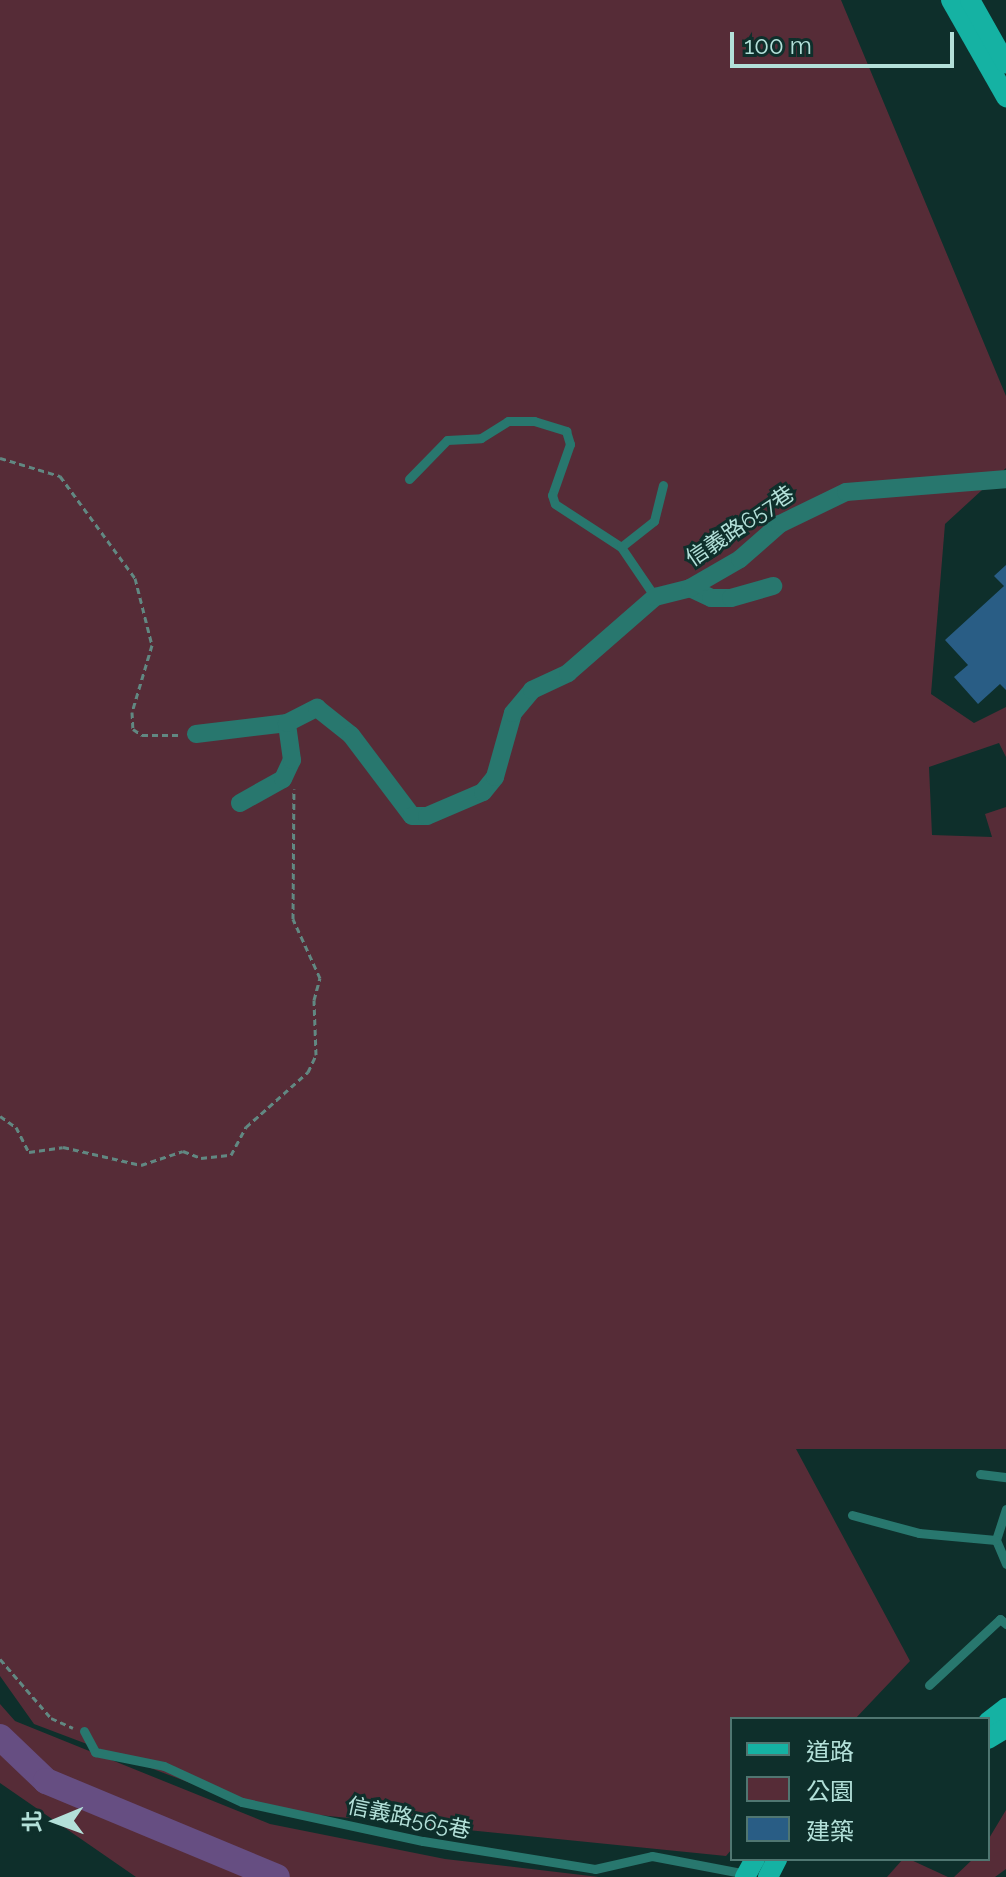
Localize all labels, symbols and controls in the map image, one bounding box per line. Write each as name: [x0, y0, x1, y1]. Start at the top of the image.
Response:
scale bar: [734, 16, 958, 66]
text: 100 m: [744, 31, 812, 60]
street label: 信義路657巷: [681, 480, 799, 572]
legend: [730, 1717, 990, 1861]
text: 道路: [806, 1737, 854, 1766]
text: 公園: [806, 1777, 854, 1806]
north arrow: [16, 1781, 96, 1861]
street label: 信義路565巷: [345, 1792, 473, 1844]
text: 北: [19, 1810, 45, 1833]
text: 建築: [806, 1817, 854, 1846]

